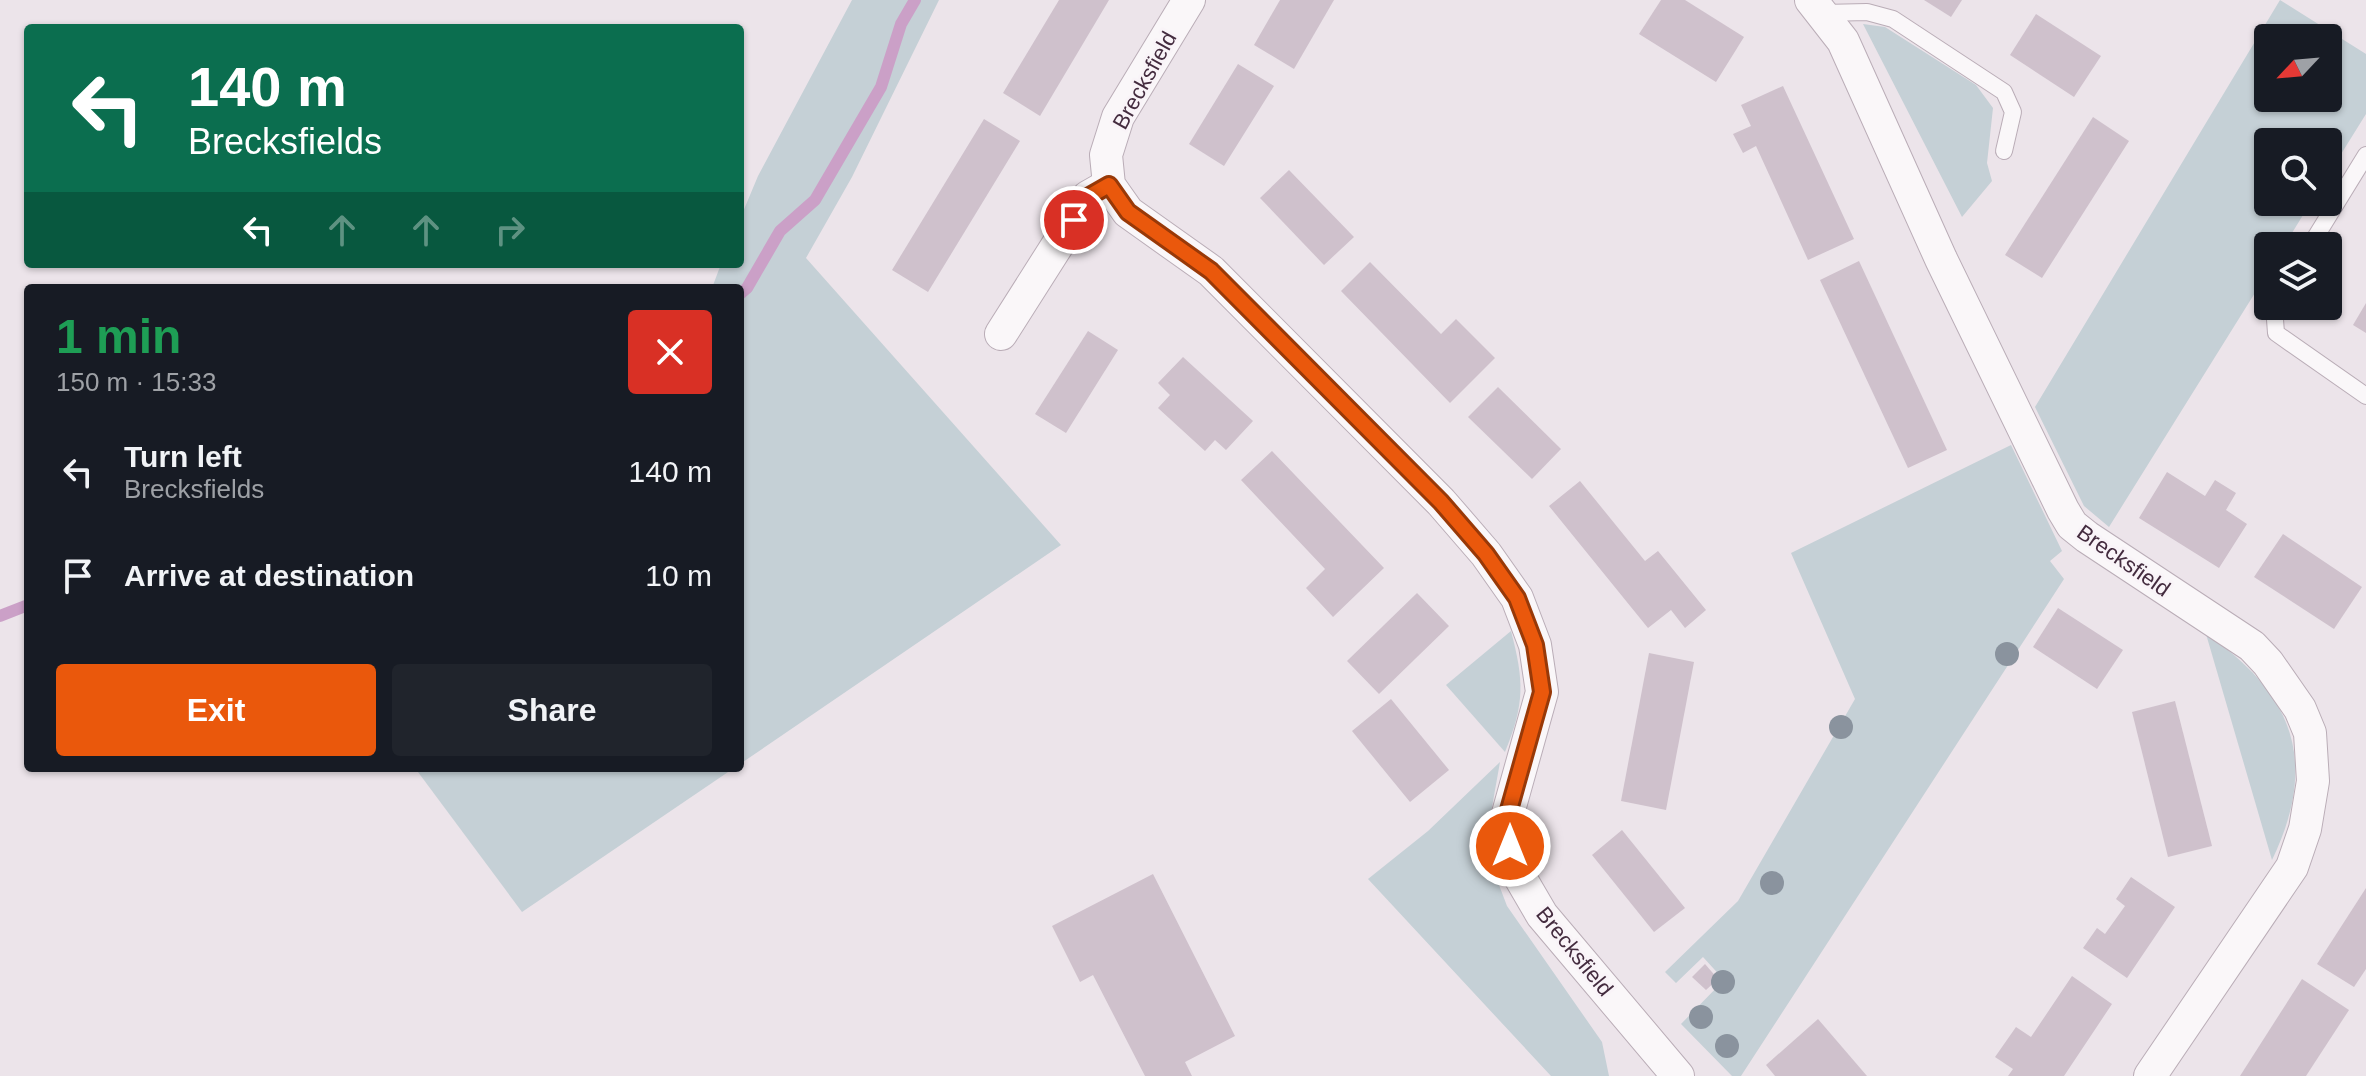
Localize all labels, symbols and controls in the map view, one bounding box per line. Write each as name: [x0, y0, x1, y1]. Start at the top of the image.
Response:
north arrow: [2254, 24, 2342, 112]
map controls: [2254, 24, 2342, 320]
street label: Brecksfield: [1107, 27, 1181, 133]
text: 140 m: [188, 55, 347, 118]
icon: left: [56, 56, 160, 160]
text: Brecksfields: [188, 121, 382, 162]
button: search: [2254, 128, 2342, 216]
pin: [1040, 186, 1108, 254]
icon: arrive: [1052, 198, 1096, 242]
icon: left: [236, 208, 280, 252]
icon: ahead: [320, 208, 364, 252]
icon: ahead: [404, 208, 448, 252]
icon: right: [488, 208, 532, 252]
button: layers: [2254, 232, 2342, 320]
text: 1 min: [56, 310, 181, 363]
button: close: [628, 310, 712, 394]
text: 150 m · 15:33: [56, 367, 216, 397]
text: Turn left: [124, 440, 242, 473]
icon: left: [56, 450, 100, 494]
text: 140 m: [629, 455, 712, 488]
text: Brecksfields: [124, 474, 264, 504]
street label: Brecksfield: [2072, 519, 2175, 602]
icon: arrive: [56, 554, 100, 598]
text: Arrive at destination: [124, 559, 414, 592]
text: 10 m: [645, 559, 712, 592]
button: Exit: [56, 664, 376, 756]
button: Share: [392, 664, 712, 756]
position arrow: [1468, 804, 1552, 888]
street label: Brecksfield: [1531, 902, 1618, 1001]

